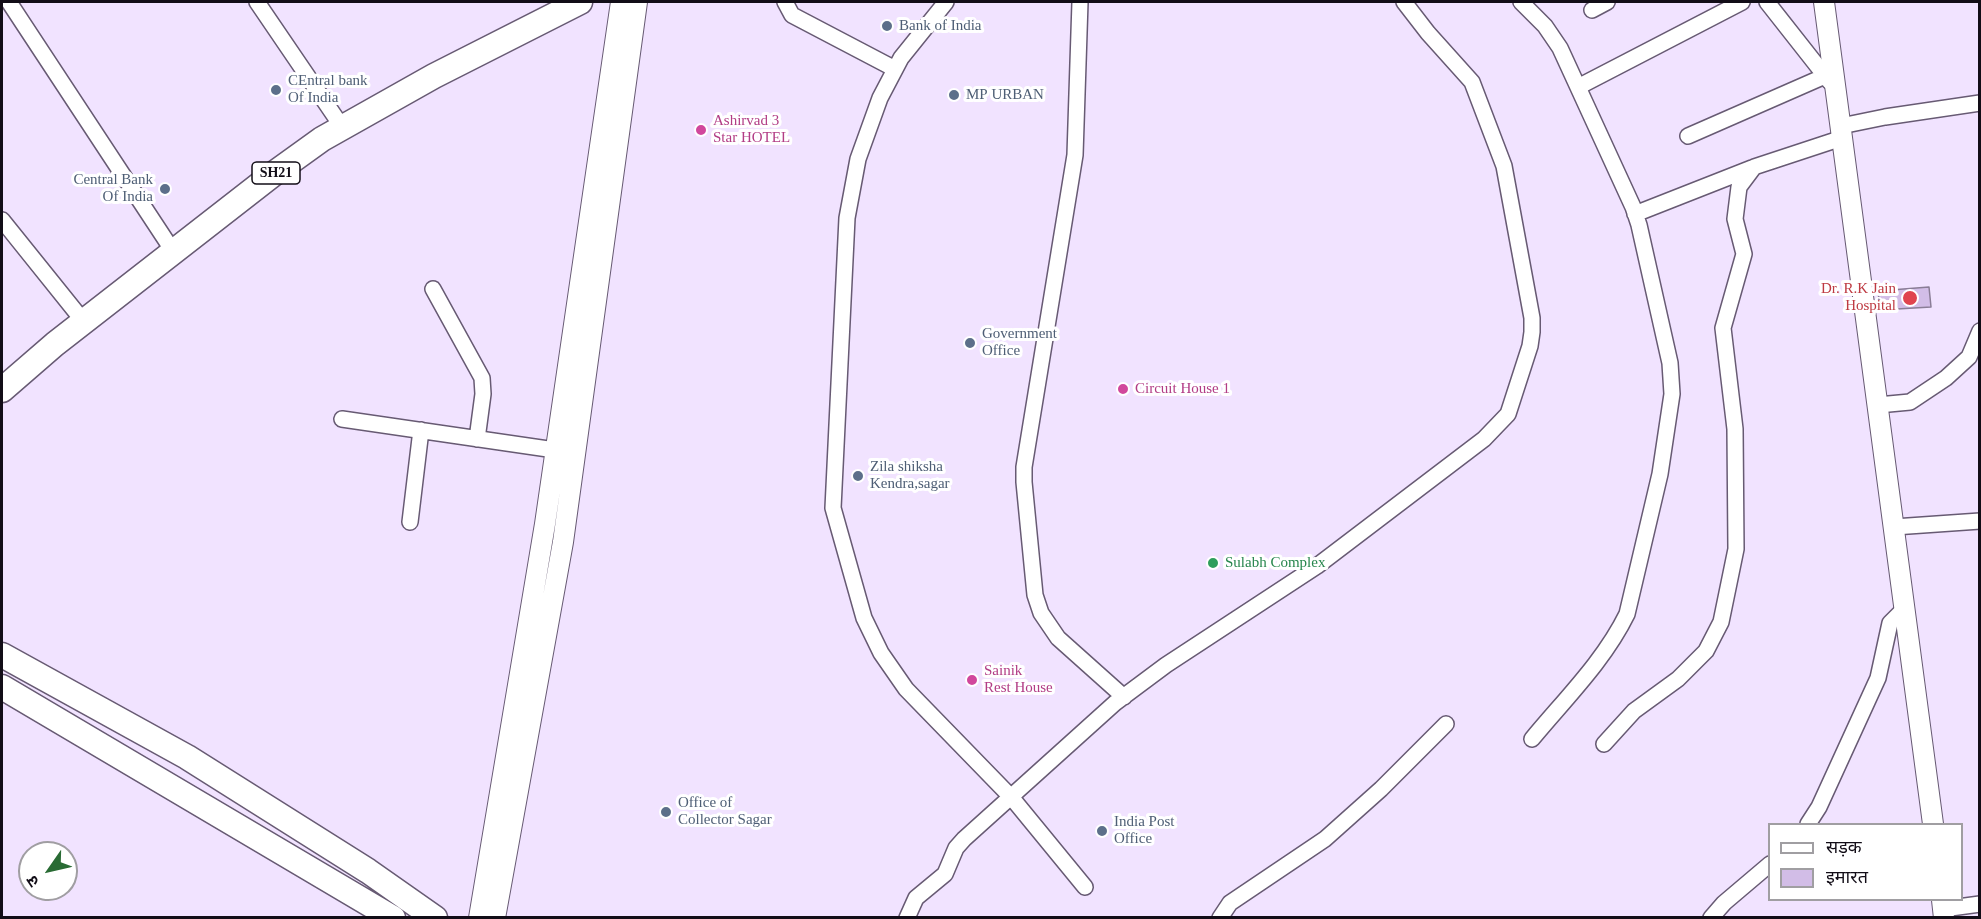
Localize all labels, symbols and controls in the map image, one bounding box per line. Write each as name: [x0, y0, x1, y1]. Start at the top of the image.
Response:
place label: Bank of India: [899, 17, 992, 35]
marker: Bank of India: [880, 19, 894, 33]
place label: CEntral bank Of India: [288, 72, 378, 107]
marker: CEntral bank Of India: [269, 83, 283, 97]
place label: MP URBAN: [966, 86, 1044, 104]
marker: MP URBAN: [947, 88, 961, 102]
place label: Ashirvad 3 Star HOTEL: [713, 112, 792, 147]
marker: Ashirvad 3 Star HOTEL: [694, 123, 708, 137]
road number: SH21: [252, 162, 300, 184]
place label: Central Bank Of India: [63, 171, 153, 206]
marker: Central Bank Of India: [158, 182, 172, 196]
place label: Dr. R.K Jain Hospital: [1819, 280, 1896, 315]
marker: Dr. R.K Jain Hospital: [1901, 289, 1919, 307]
place label: Government Office: [982, 325, 1070, 360]
marker: Government Office: [963, 336, 977, 350]
place label: Circuit House 1: [1135, 380, 1241, 398]
marker: Circuit House 1: [1116, 382, 1130, 396]
place label: Zila shiksha Kendra,sagar: [870, 458, 964, 493]
marker: Zila shiksha Kendra,sagar: [851, 469, 865, 483]
place label: Sulabh Complex: [1225, 554, 1339, 572]
marker: Sulabh Complex: [1206, 556, 1220, 570]
place label: Sainik Rest House: [984, 662, 1063, 697]
marker: Sainik Rest House: [965, 673, 979, 687]
place label: Office of Collector Sagar: [678, 794, 785, 829]
marker: Office of Collector Sagar: [659, 805, 673, 819]
place label: India Post Office: [1114, 813, 1185, 848]
legend: [1768, 823, 1963, 901]
marker: India Post Office: [1095, 824, 1109, 838]
text: सड़क: [1826, 837, 1862, 860]
north arrow: [18, 841, 78, 901]
text: इमारत: [1826, 867, 1868, 890]
text: उ: [23, 870, 46, 890]

